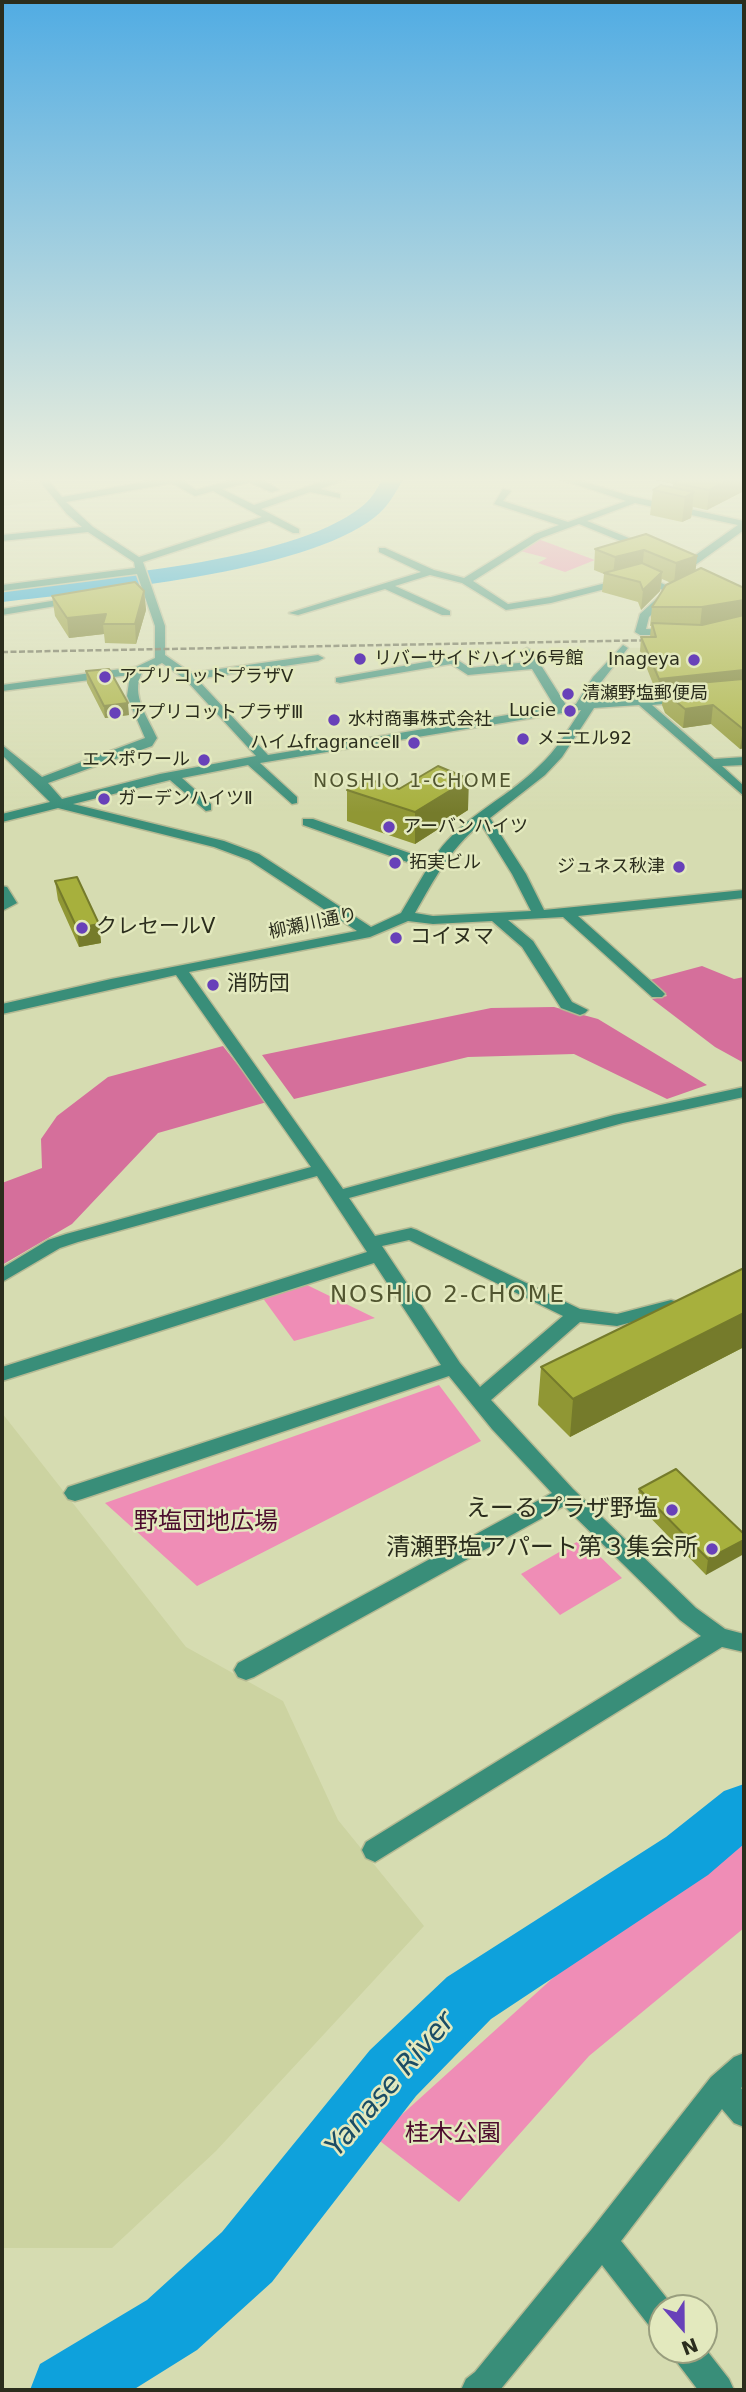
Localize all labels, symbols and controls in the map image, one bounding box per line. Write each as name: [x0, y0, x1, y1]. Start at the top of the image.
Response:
place label: リバーサイドハイツ6号館: [374, 648, 583, 670]
place label: Inageya: [608, 649, 680, 671]
marker: リバーサイドハイツ6号館: [352, 651, 368, 667]
marker: Inageya: [686, 652, 702, 668]
place label: アプリコットプラザⅤ: [119, 666, 293, 688]
marker: アプリコットプラザⅤ: [97, 669, 113, 685]
place label: 清瀬野塩郵便局: [582, 683, 708, 705]
marker: 清瀬野塩郵便局: [560, 686, 576, 702]
place label: Lucie: [509, 700, 556, 722]
place label: アプリコットプラザⅢ: [129, 702, 303, 724]
marker: Lucie: [562, 703, 578, 719]
marker: アプリコットプラザⅢ: [107, 705, 123, 721]
place label: 水村商事株式会社: [348, 709, 492, 731]
marker: 水村商事株式会社: [326, 712, 342, 728]
place label: メニエル92: [537, 728, 632, 750]
marker: メニエル92: [515, 731, 531, 747]
place label: ハイムfragranceⅡ: [250, 732, 400, 754]
marker: ハイムfragranceⅡ: [406, 735, 422, 751]
place label: エスポワール: [82, 749, 190, 771]
marker: エスポワール: [196, 752, 212, 768]
district label: NOSHIO 1-CHOME: [315, 771, 511, 793]
place label: ガーデンハイツⅡ: [118, 788, 253, 810]
marker: ガーデンハイツⅡ: [96, 791, 112, 807]
place label: アーバンハイツ: [403, 816, 528, 838]
marker: アーバンハイツ: [381, 819, 397, 835]
place label: 拓実ビル: [409, 852, 481, 874]
marker: 拓実ビル: [387, 855, 403, 871]
place label: ジュネス秋津: [557, 856, 665, 878]
marker: ジュネス秋津: [671, 859, 687, 875]
street label: 柳瀬川通り: [267, 904, 359, 944]
place label: クレセールⅤ: [96, 915, 215, 941]
marker: クレセールⅤ: [74, 920, 90, 936]
place label: コイヌマ: [410, 925, 494, 951]
marker: コイヌマ: [388, 930, 404, 946]
place label: 消防団: [227, 972, 290, 998]
marker: 消防団: [205, 977, 221, 993]
district label: NOSHIO 2-CHOME: [332, 1282, 564, 1310]
place label: えーるプラザ野塩: [466, 1496, 658, 1524]
marker: えーるプラザ野塩: [664, 1502, 680, 1518]
park label: 野塩団地広場: [134, 1509, 278, 1537]
place label: 清瀬野塩アパート第３集会所: [386, 1535, 698, 1563]
marker: 清瀬野塩アパート第３集会所: [704, 1541, 720, 1557]
water label: Yanase River: [319, 2006, 463, 2164]
park label: 桂木公園: [405, 2121, 501, 2149]
north arrow: [648, 2294, 718, 2364]
text: N: [678, 2334, 701, 2360]

